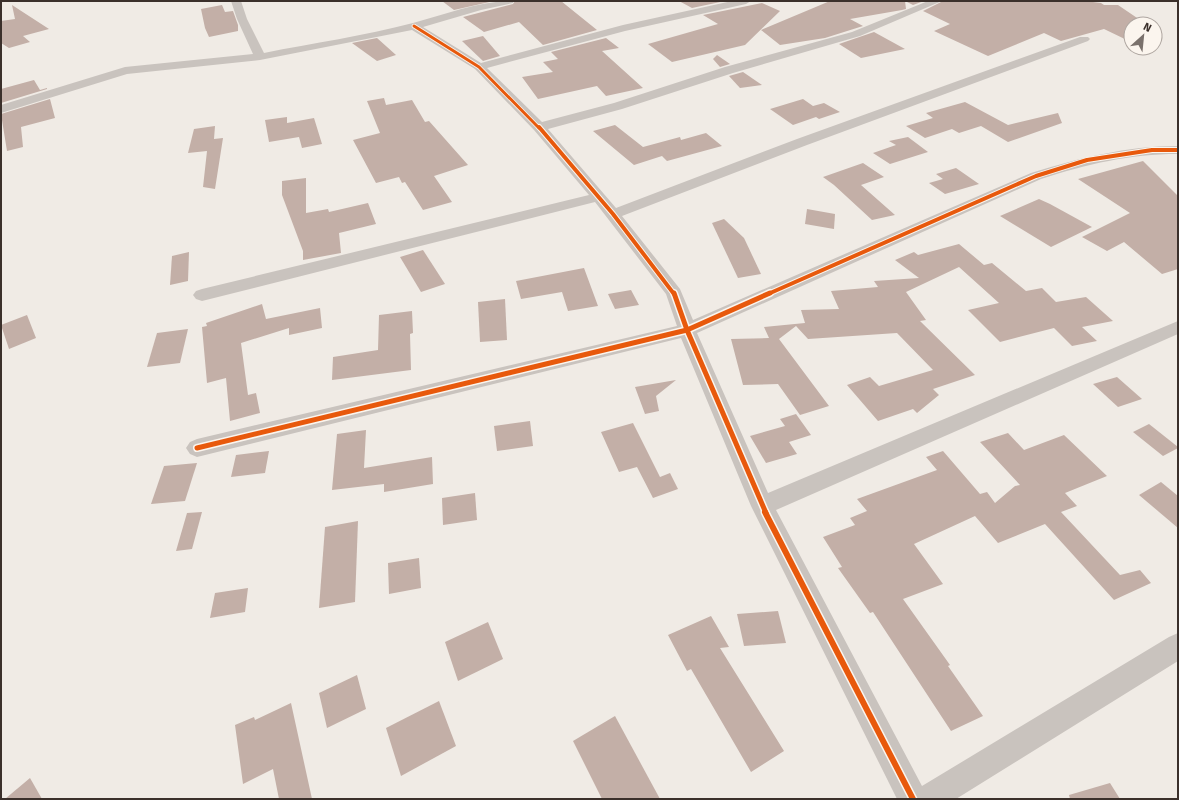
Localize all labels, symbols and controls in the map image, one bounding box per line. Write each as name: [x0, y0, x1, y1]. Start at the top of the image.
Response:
north arrow: [1123, 16, 1163, 56]
text: N: [1141, 20, 1154, 35]

